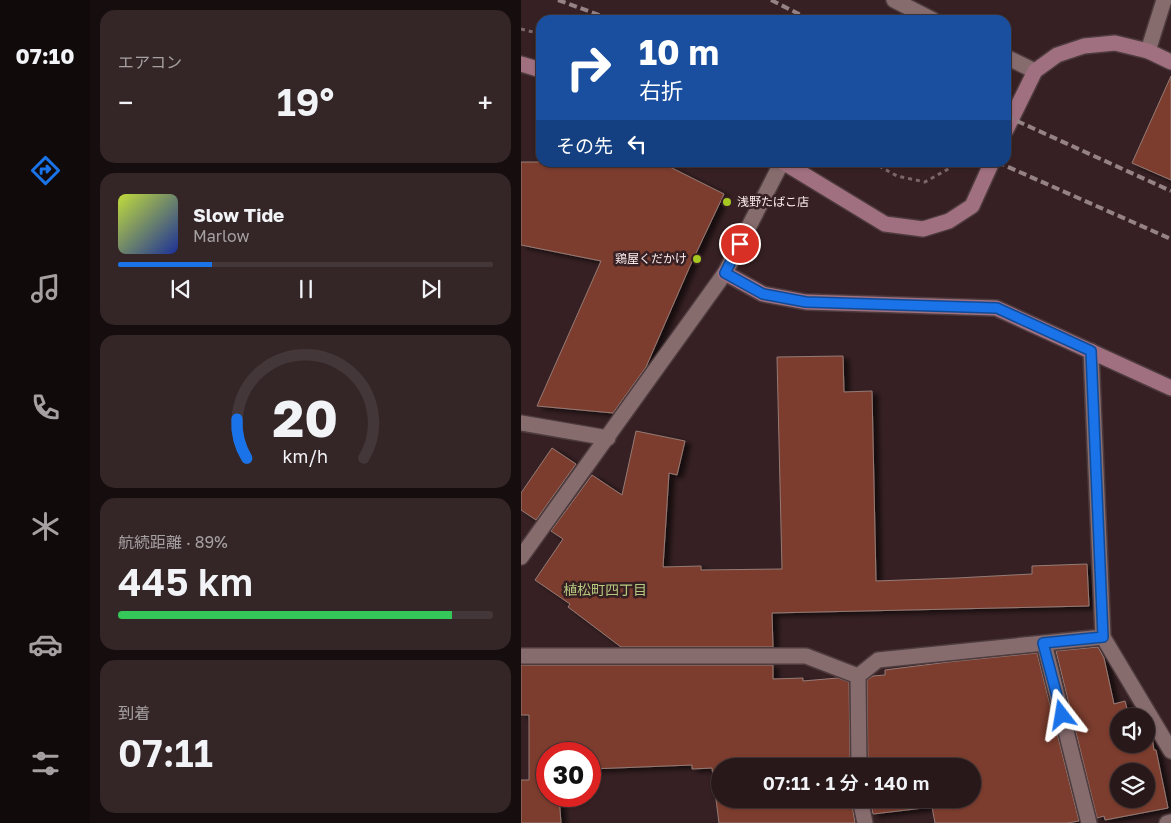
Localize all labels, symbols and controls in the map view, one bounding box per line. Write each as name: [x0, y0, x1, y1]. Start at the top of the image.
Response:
text: 10 m: [639, 31, 719, 73]
icon: right: [556, 35, 621, 100]
text: 07:10: [16, 42, 74, 69]
text: エアコン: [118, 52, 182, 72]
text: 右折: [639, 77, 683, 104]
text: 19°: [277, 79, 334, 124]
text: −: [118, 86, 133, 119]
text: +: [478, 86, 493, 119]
icon: left: [623, 130, 651, 158]
text: その先: [556, 134, 613, 157]
icon: directions: [28, 153, 63, 188]
place label: 浅野たばこ店: [737, 194, 809, 209]
marker: 浅野たばこ店: [721, 196, 733, 208]
text: Slow Tide: [193, 203, 284, 226]
pin: [719, 223, 761, 265]
text: Marlow: [193, 226, 249, 246]
icon: arrive: [726, 230, 754, 258]
place label: 鶏屋くだかけ: [615, 251, 687, 266]
marker: 鶏屋くだかけ: [691, 253, 703, 265]
icon: music: [28, 271, 63, 306]
icon: previous: [167, 275, 195, 303]
icon: pause: [292, 275, 320, 303]
icon: next: [417, 275, 445, 303]
text: 20: [273, 386, 338, 448]
icon: phone: [28, 390, 63, 425]
text: km/h: [283, 445, 328, 467]
icon: climate: [28, 509, 63, 544]
text: 航続距離 · 89%: [118, 532, 228, 552]
text: 445 km: [118, 559, 253, 604]
district label: 植松町四丁目: [563, 581, 647, 598]
icon: car: [28, 627, 63, 662]
position arrow: [1035, 688, 1087, 740]
text: 到着: [118, 703, 150, 723]
map controls: [1110, 708, 1155, 808]
button: sound: [1110, 708, 1155, 753]
text: 07:11: [118, 730, 213, 775]
speed limit sign: 30: [536, 742, 601, 807]
icon: filters: [28, 746, 63, 781]
button: layers: [1110, 763, 1155, 808]
text: 07:11 · 1 分 · 140 m: [763, 771, 929, 794]

